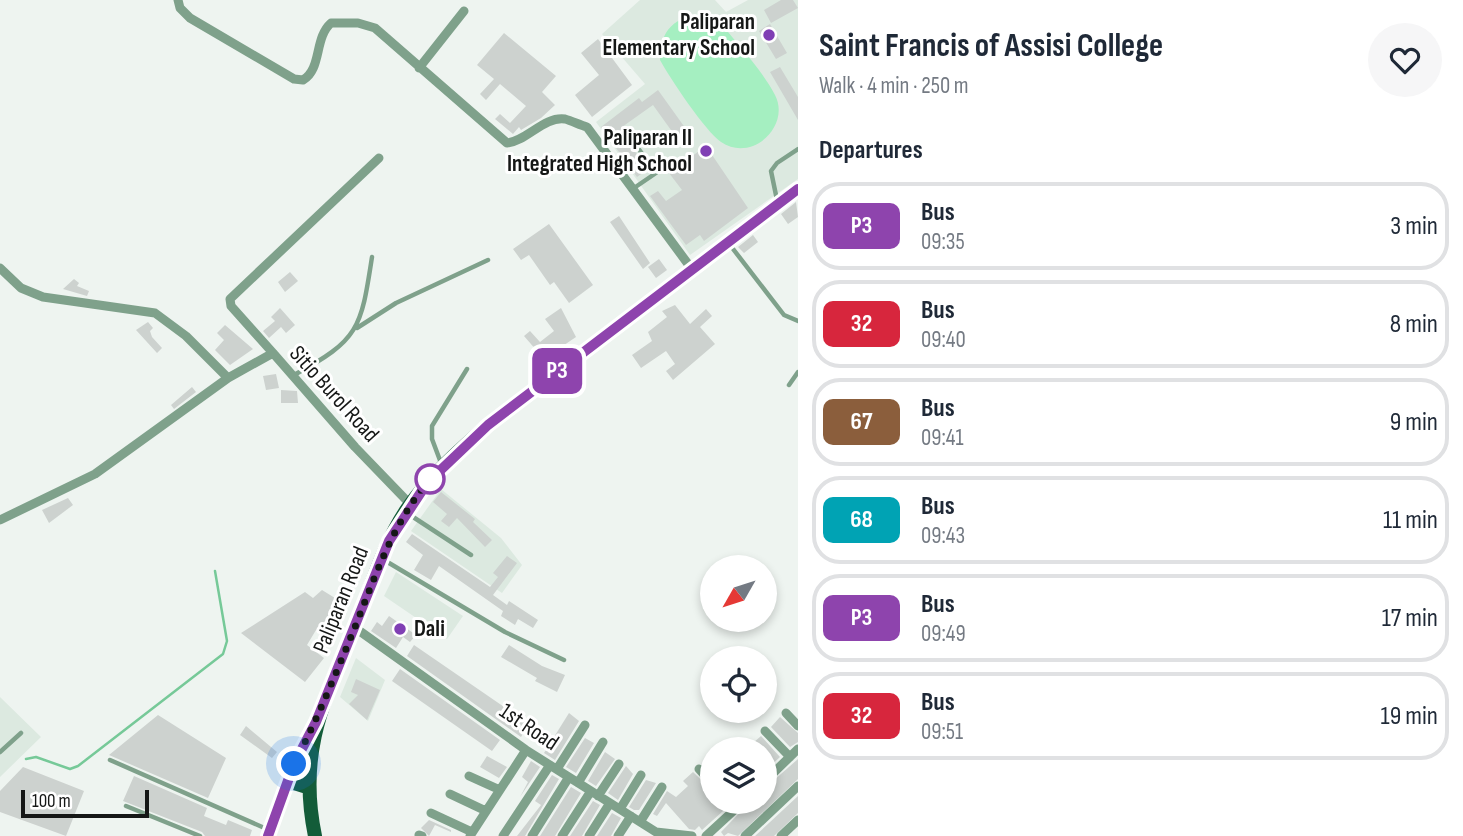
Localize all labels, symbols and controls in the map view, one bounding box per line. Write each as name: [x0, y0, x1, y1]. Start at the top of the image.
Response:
place label: Paliparan Elementary School: [603, 8, 755, 62]
button: heart: [1368, 23, 1442, 97]
text: Saint Francis of Assisi College: [819, 26, 1163, 66]
marker: Paliparan Elementary School: [761, 27, 777, 43]
text: Walk · 4 min · 250 m: [819, 72, 969, 100]
place label: Paliparan II Integrated High School: [507, 124, 692, 178]
text: Departures: [819, 135, 923, 166]
marker: Paliparan II Integrated High School: [698, 143, 714, 159]
text: Bus: [921, 197, 955, 228]
text: P3: [851, 211, 872, 240]
text: 3 min: [1390, 211, 1438, 242]
text: 09:35: [921, 228, 965, 256]
text: Bus: [921, 295, 955, 326]
text: 32: [851, 309, 872, 338]
text: 8 min: [1390, 309, 1438, 340]
text: 09:40: [921, 326, 966, 354]
street label: Sitio Burol Road: [283, 340, 385, 448]
line badge: P3: [526, 348, 588, 394]
text: P3: [546, 356, 568, 385]
text: Bus: [921, 393, 955, 424]
text: 67: [851, 407, 872, 436]
text: 9 min: [1390, 407, 1438, 438]
text: 09:41: [921, 424, 964, 452]
unlabelled marker: [415, 464, 445, 494]
text: Bus: [921, 491, 955, 522]
text: 68: [850, 505, 873, 534]
text: 11 min: [1383, 505, 1438, 536]
text: 09:43: [921, 522, 965, 550]
street label: Paliparan Road: [307, 543, 375, 657]
north arrow: [700, 555, 777, 632]
map controls: [700, 555, 777, 814]
text: Bus: [921, 589, 955, 620]
text: P3: [851, 603, 872, 632]
text: 17 min: [1382, 603, 1438, 634]
place label: Dali: [414, 615, 445, 643]
text: 09:49: [921, 620, 966, 648]
marker: Dali: [392, 621, 408, 637]
button: locate: [700, 646, 777, 723]
text: Bus: [921, 687, 955, 718]
street label: 1st Road: [494, 697, 564, 757]
text: 32: [851, 701, 872, 730]
text: 19 min: [1381, 701, 1438, 732]
text: 09:51: [921, 718, 963, 746]
button: layers: [700, 737, 777, 814]
your location: [276, 746, 311, 781]
scale bar: [21, 787, 149, 819]
text: 100 m: [32, 790, 71, 813]

